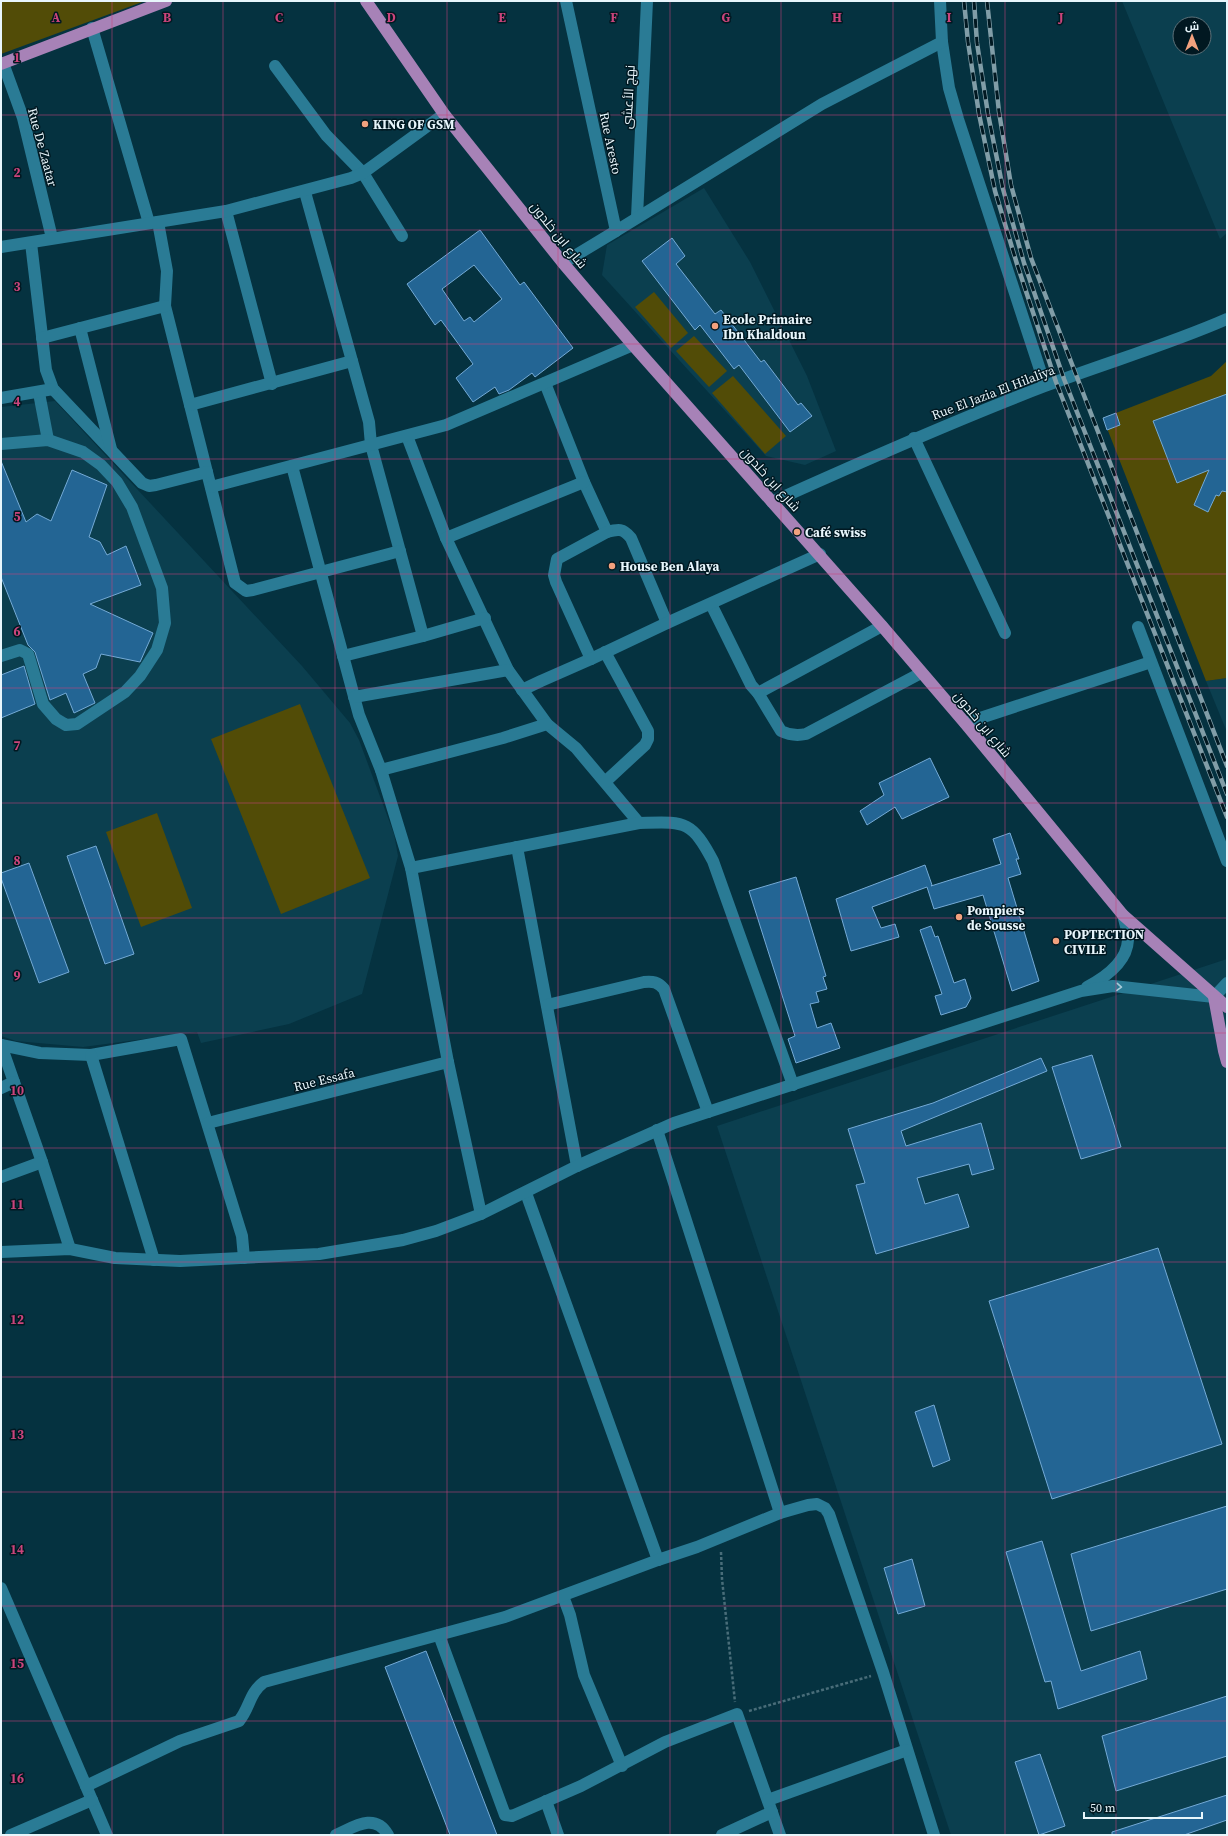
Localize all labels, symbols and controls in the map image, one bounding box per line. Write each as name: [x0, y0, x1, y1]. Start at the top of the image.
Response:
text: A: [52, 9, 61, 26]
text: B: [163, 9, 172, 26]
text: C: [275, 9, 283, 26]
text: D: [386, 9, 396, 26]
text: E: [498, 9, 506, 26]
text: F: [610, 9, 618, 26]
text: G: [722, 9, 731, 26]
text: H: [832, 9, 842, 26]
text: I: [946, 9, 952, 26]
text: J: [1057, 9, 1064, 26]
north arrow: [1172, 16, 1212, 56]
text: ش: [1185, 19, 1199, 34]
text: 1: [13, 49, 21, 66]
street label: نهج الأعشى: [618, 65, 639, 130]
street label: Rue De Zaatar: [24, 106, 61, 189]
street label: Rue Aresto: [596, 110, 625, 176]
place label: KING OF GSM: [373, 116, 455, 133]
marker: KING OF GSM: [360, 119, 370, 129]
text: 2: [13, 164, 21, 181]
street label: شارع ابن خلدون: [526, 198, 591, 272]
text: 3: [13, 278, 21, 295]
place label: Ecole Primaire Ibn Khaldoun: [723, 311, 812, 343]
marker: Ecole Primaire Ibn Khaldoun: [710, 321, 720, 331]
street label: Rue El Jazia El Hilaliya: [929, 361, 1058, 424]
text: 4: [13, 393, 21, 410]
street label: شارع ابن خلدون: [737, 443, 804, 515]
text: 5: [13, 508, 21, 525]
place label: Café swiss: [805, 524, 866, 541]
marker: Café swiss: [792, 527, 802, 537]
place label: House Ben Alaya: [620, 558, 720, 575]
marker: House Ben Alaya: [607, 561, 617, 571]
text: 6: [13, 623, 21, 640]
street label: شارع ابن خلدون: [950, 688, 1015, 761]
text: 7: [13, 737, 21, 754]
text: 8: [13, 852, 21, 869]
place label: Pompiers de Sousse: [967, 902, 1025, 934]
marker: Pompiers de Sousse: [954, 912, 964, 922]
place label: POPTECTION CIVILE: [1064, 926, 1145, 958]
marker: POPTECTION CIVILE: [1051, 936, 1061, 946]
text: 9: [13, 967, 21, 984]
one-way arrow: [1116, 982, 1122, 991]
street label: Rue Essafa: [292, 1064, 357, 1095]
text: 10: [10, 1082, 24, 1099]
text: 11: [10, 1196, 24, 1213]
text: 12: [10, 1311, 24, 1328]
text: 13: [10, 1426, 24, 1443]
text: 14: [10, 1541, 24, 1558]
text: 15: [10, 1655, 24, 1672]
text: 16: [10, 1770, 24, 1787]
scale bar: [1084, 1794, 1202, 1820]
text: 50 m: [1090, 1800, 1116, 1816]

